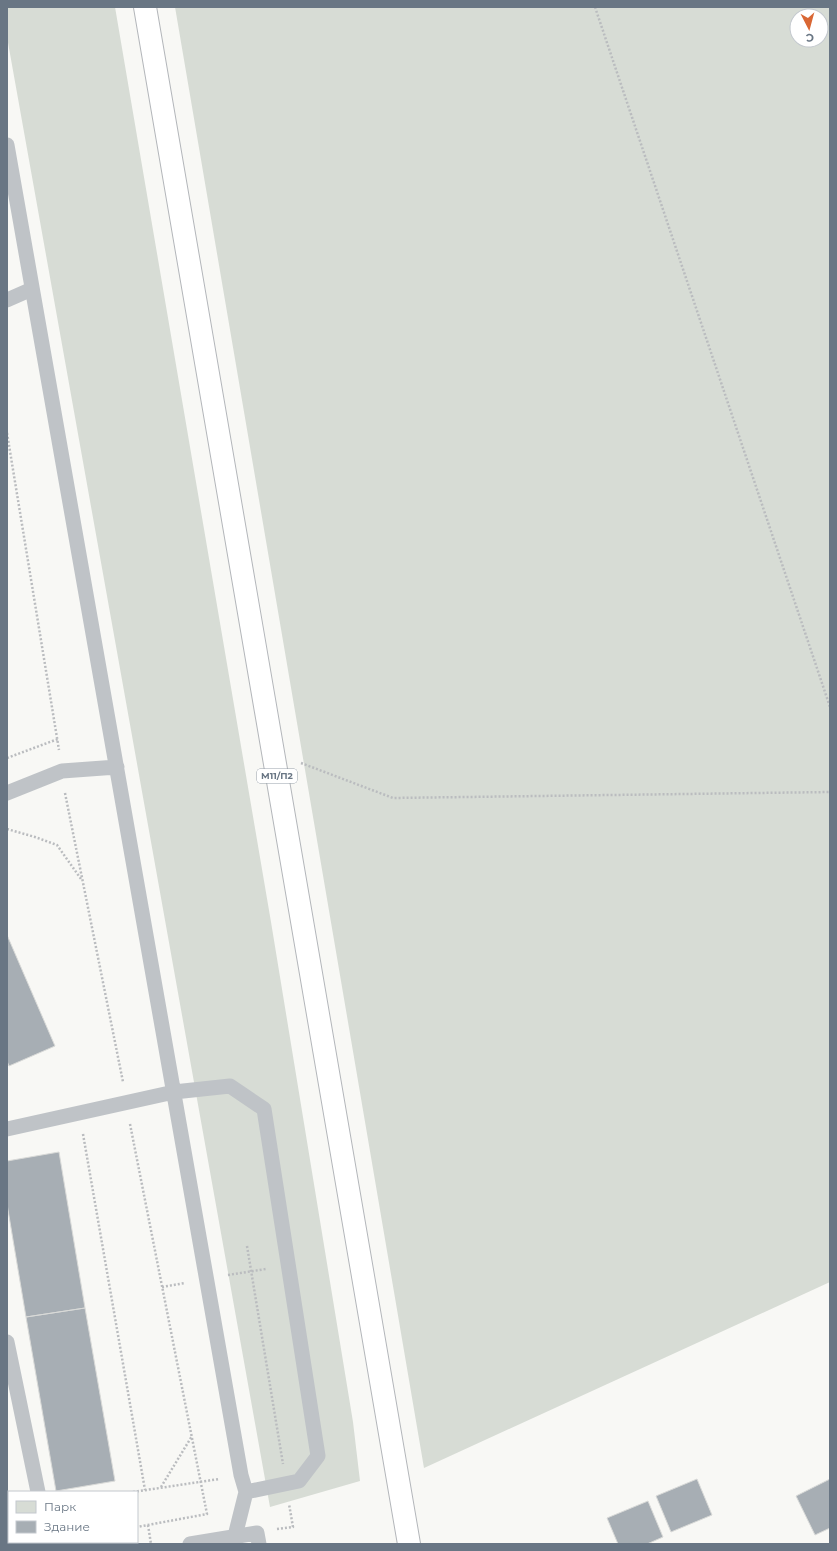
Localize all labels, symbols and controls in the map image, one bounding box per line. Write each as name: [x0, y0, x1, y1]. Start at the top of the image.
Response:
north arrow: [789, 8, 829, 48]
text: С: [805, 31, 815, 45]
road number: М11/П2: [257, 769, 297, 783]
legend: [8, 1491, 138, 1543]
text: Парк: [44, 1499, 76, 1514]
text: Здание: [44, 1519, 90, 1534]

